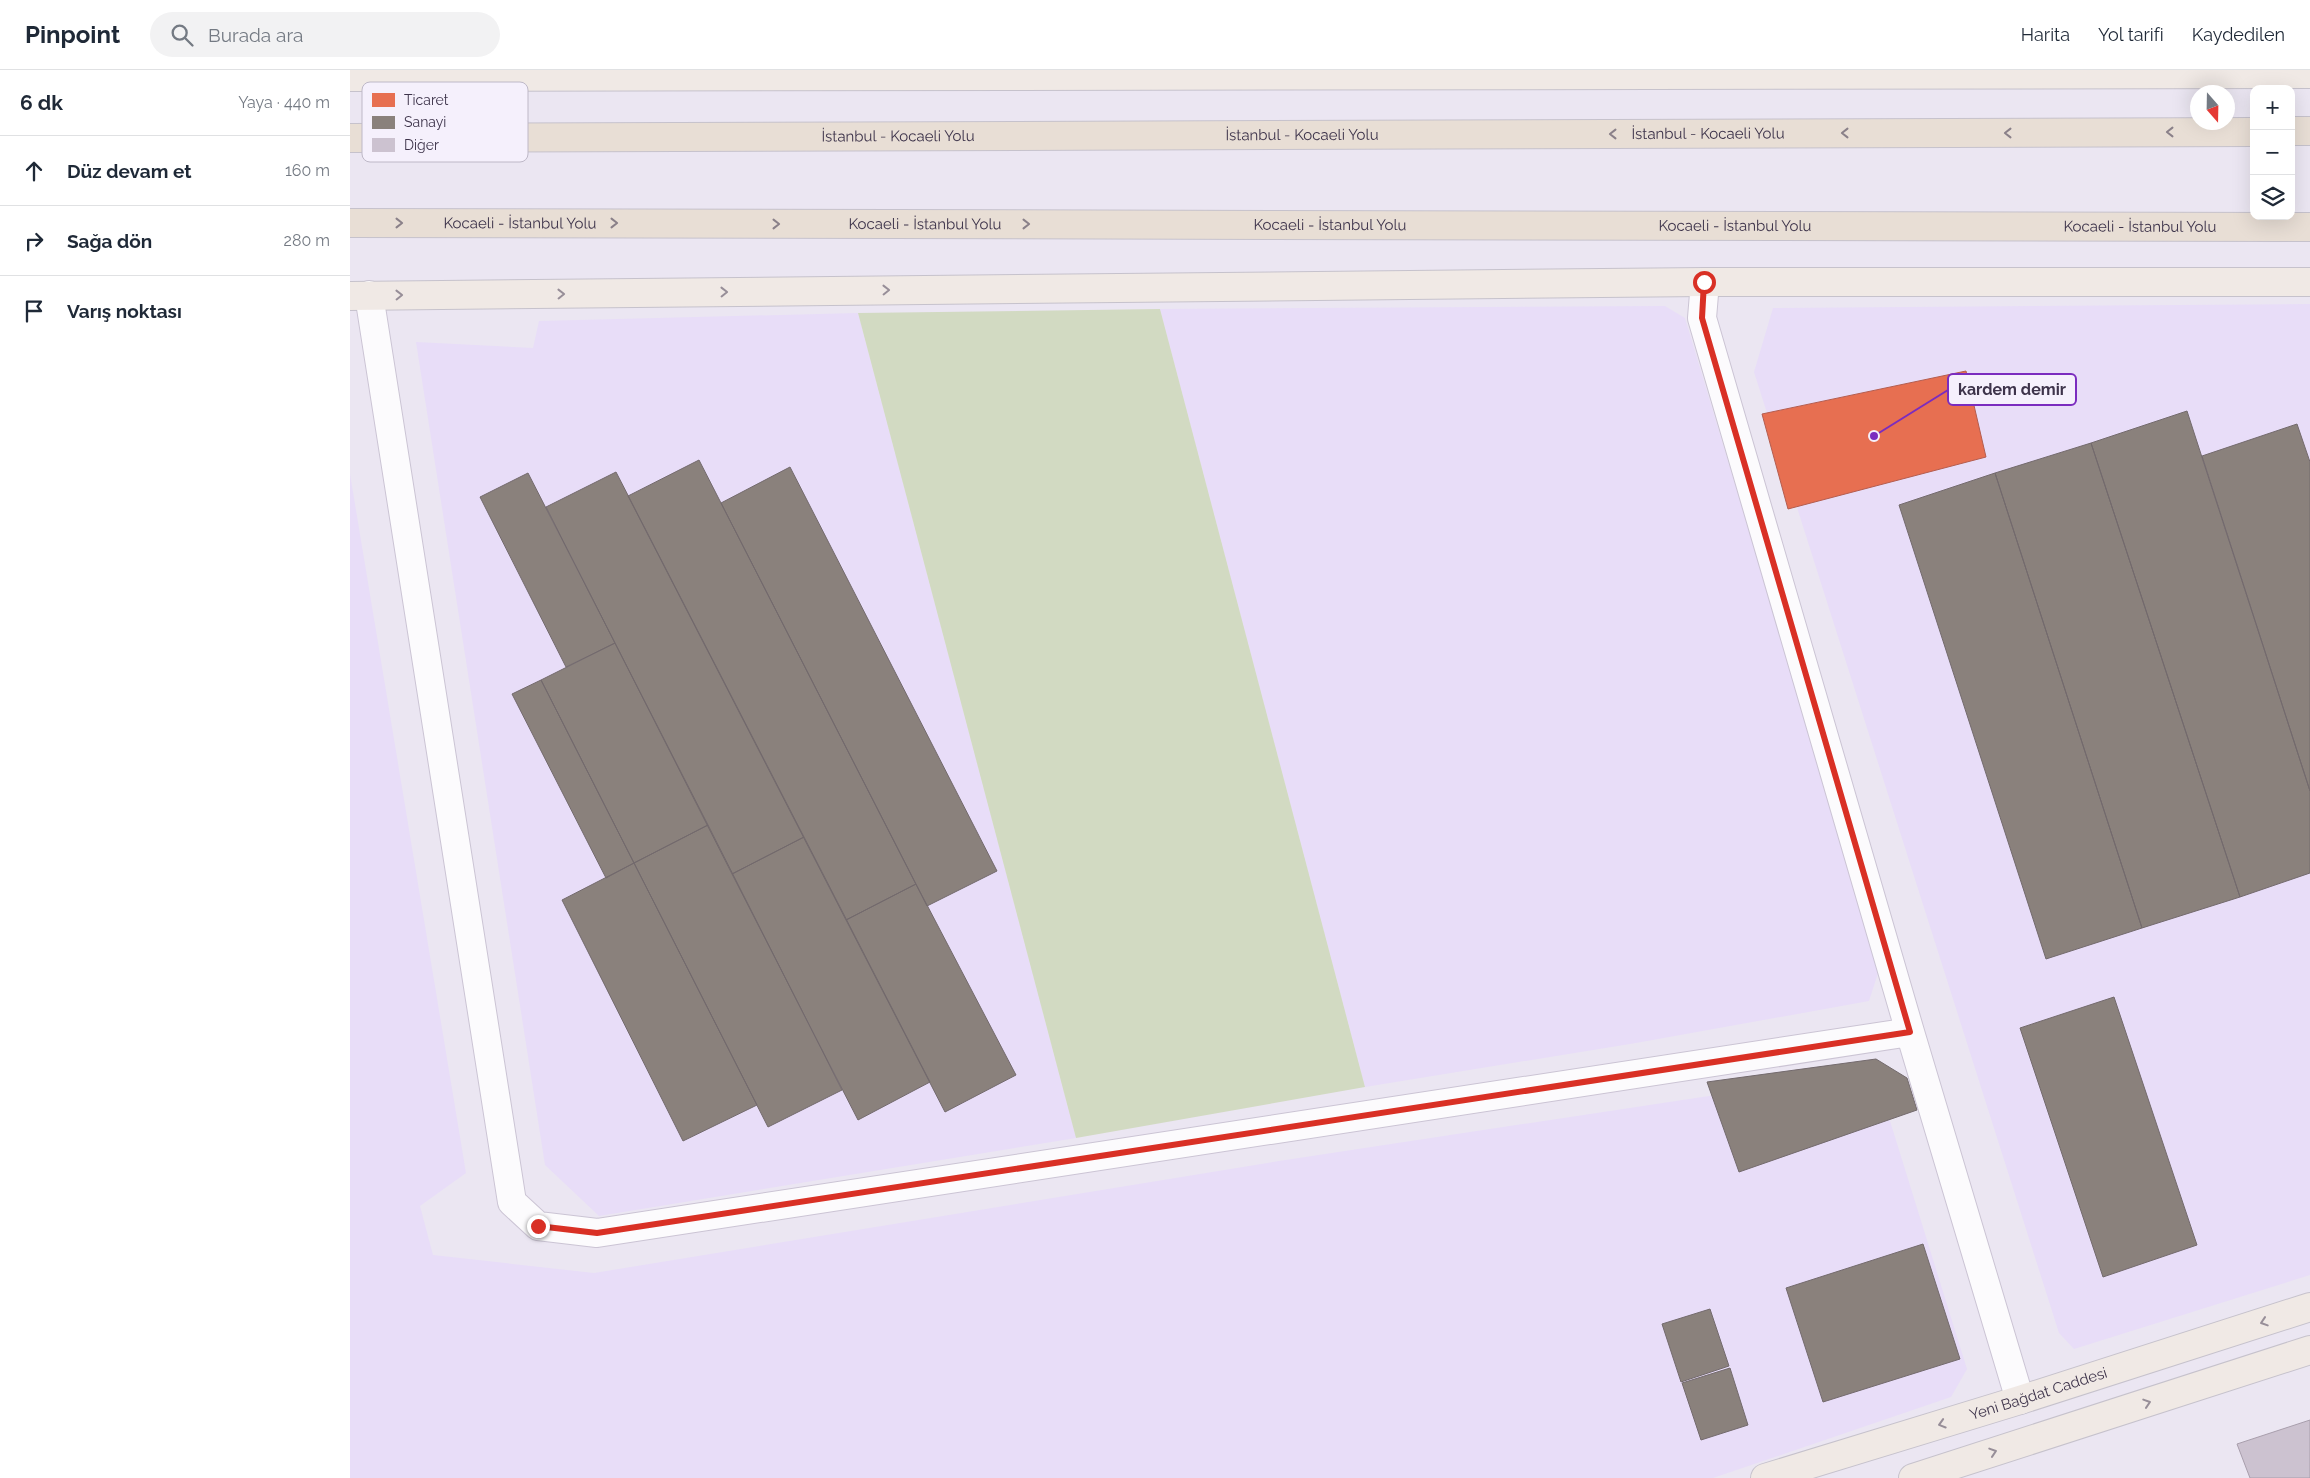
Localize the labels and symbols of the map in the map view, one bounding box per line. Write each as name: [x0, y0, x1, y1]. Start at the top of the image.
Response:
legend: [362, 82, 528, 162]
north arrow: [2190, 85, 2235, 130]
text: Ticaret: [404, 92, 449, 108]
text: Sanayi: [404, 114, 446, 130]
street label: İstanbul - Kocaeli Yolu: [1631, 124, 1785, 143]
street label: İstanbul - Kocaeli Yolu: [1225, 125, 1379, 144]
street label: İstanbul - Kocaeli Yolu: [821, 127, 975, 146]
one-way arrow: [2003, 127, 2011, 138]
one-way arrow: [2166, 127, 2174, 137]
one-way arrow: [1841, 128, 1848, 138]
one-way arrow: [1608, 129, 1616, 139]
text: Diğer: [404, 137, 439, 153]
street label: Kocaeli - İstanbul Yolu: [443, 213, 597, 233]
street label: Kocaeli - İstanbul Yolu: [848, 214, 1002, 233]
street label: Kocaeli - İstanbul Yolu: [1253, 215, 1407, 234]
street label: Kocaeli - İstanbul Yolu: [1658, 216, 1812, 235]
street label: Kocaeli - İstanbul Yolu: [2063, 217, 2217, 236]
one-way arrow: [395, 218, 403, 228]
one-way arrow: [610, 218, 618, 228]
one-way arrow: [772, 219, 780, 229]
one-way arrow: [1022, 219, 1030, 229]
route start: [1693, 271, 1716, 294]
one-way arrow: [882, 285, 890, 295]
one-way arrow: [720, 287, 728, 297]
one-way arrow: [557, 288, 565, 299]
one-way arrow: [395, 290, 403, 300]
callout: kardem demir: [1948, 374, 2076, 405]
text: kardem demir: [1958, 380, 2066, 399]
route end: [527, 1215, 550, 1238]
one-way arrow: [2260, 1316, 2268, 1326]
street label: Yeni Bağdat Caddesi: [1967, 1364, 2109, 1424]
one-way arrow: [2143, 1398, 2151, 1408]
one-way arrow: [1938, 1418, 1946, 1428]
one-way arrow: [1988, 1448, 1996, 1458]

